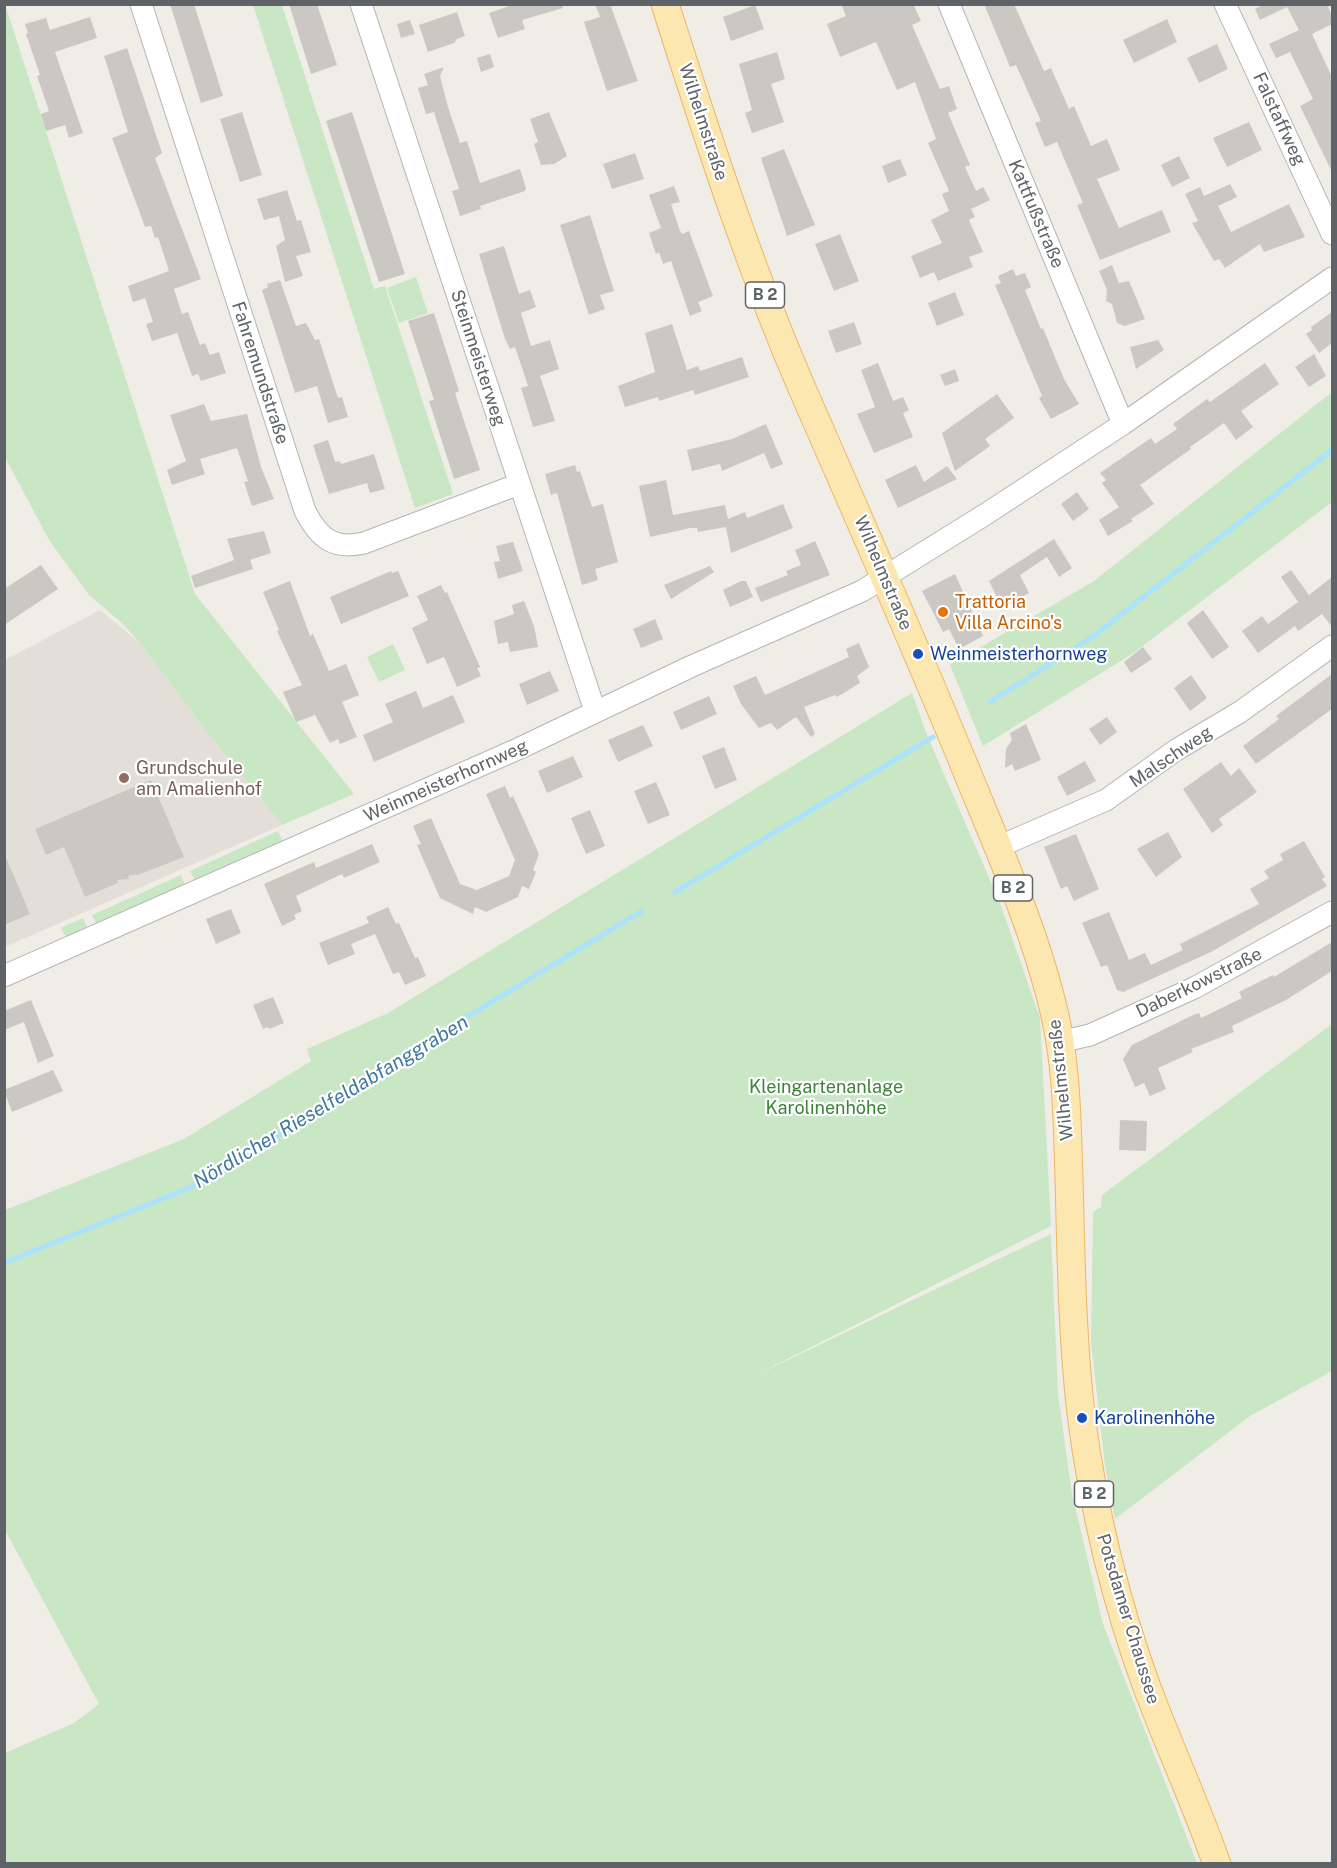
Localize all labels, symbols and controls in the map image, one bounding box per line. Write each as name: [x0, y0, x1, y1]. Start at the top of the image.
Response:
street label: Wilhelmstraße: [674, 61, 732, 183]
street label: Falstaffweg: [1248, 69, 1310, 169]
street label: Kattfußstraße: [1003, 157, 1069, 271]
road number: B 2: [746, 282, 784, 308]
street label: Steinmeisterweg: [446, 287, 510, 429]
street label: Fahremundstraße: [227, 299, 293, 447]
street label: Wilhelmstraße: [849, 513, 917, 633]
place label: Trattoria Villa Arcino's: [955, 591, 1062, 634]
marker: Trattoria Villa Arcino's: [936, 605, 950, 619]
place label: Weinmeisterhornweg: [930, 643, 1107, 665]
marker: Weinmeisterhornweg: [911, 647, 925, 661]
street label: Malschweg: [1126, 721, 1216, 793]
street label: Weinmeisterhornweg: [361, 735, 531, 827]
place label: Grundschule am Amalienhof: [136, 757, 262, 800]
marker: Grundschule am Amalienhof: [117, 771, 131, 785]
road number: B 2: [994, 875, 1032, 901]
street label: Daberkowstraße: [1133, 943, 1265, 1023]
water label: Nördlicher Rieselfeldabfanggraben: [189, 1010, 473, 1194]
street label: Wilhelmstraße: [1044, 1018, 1078, 1142]
park label: Kleingartenanlage Karolinenhöhe: [749, 1076, 903, 1118]
place label: Karolinenhöhe: [1094, 1407, 1215, 1429]
marker: Karolinenhöhe: [1075, 1411, 1089, 1425]
road number: B 2: [1074, 1481, 1114, 1507]
street label: Potsdamer Chaussee: [1092, 1531, 1164, 1707]

